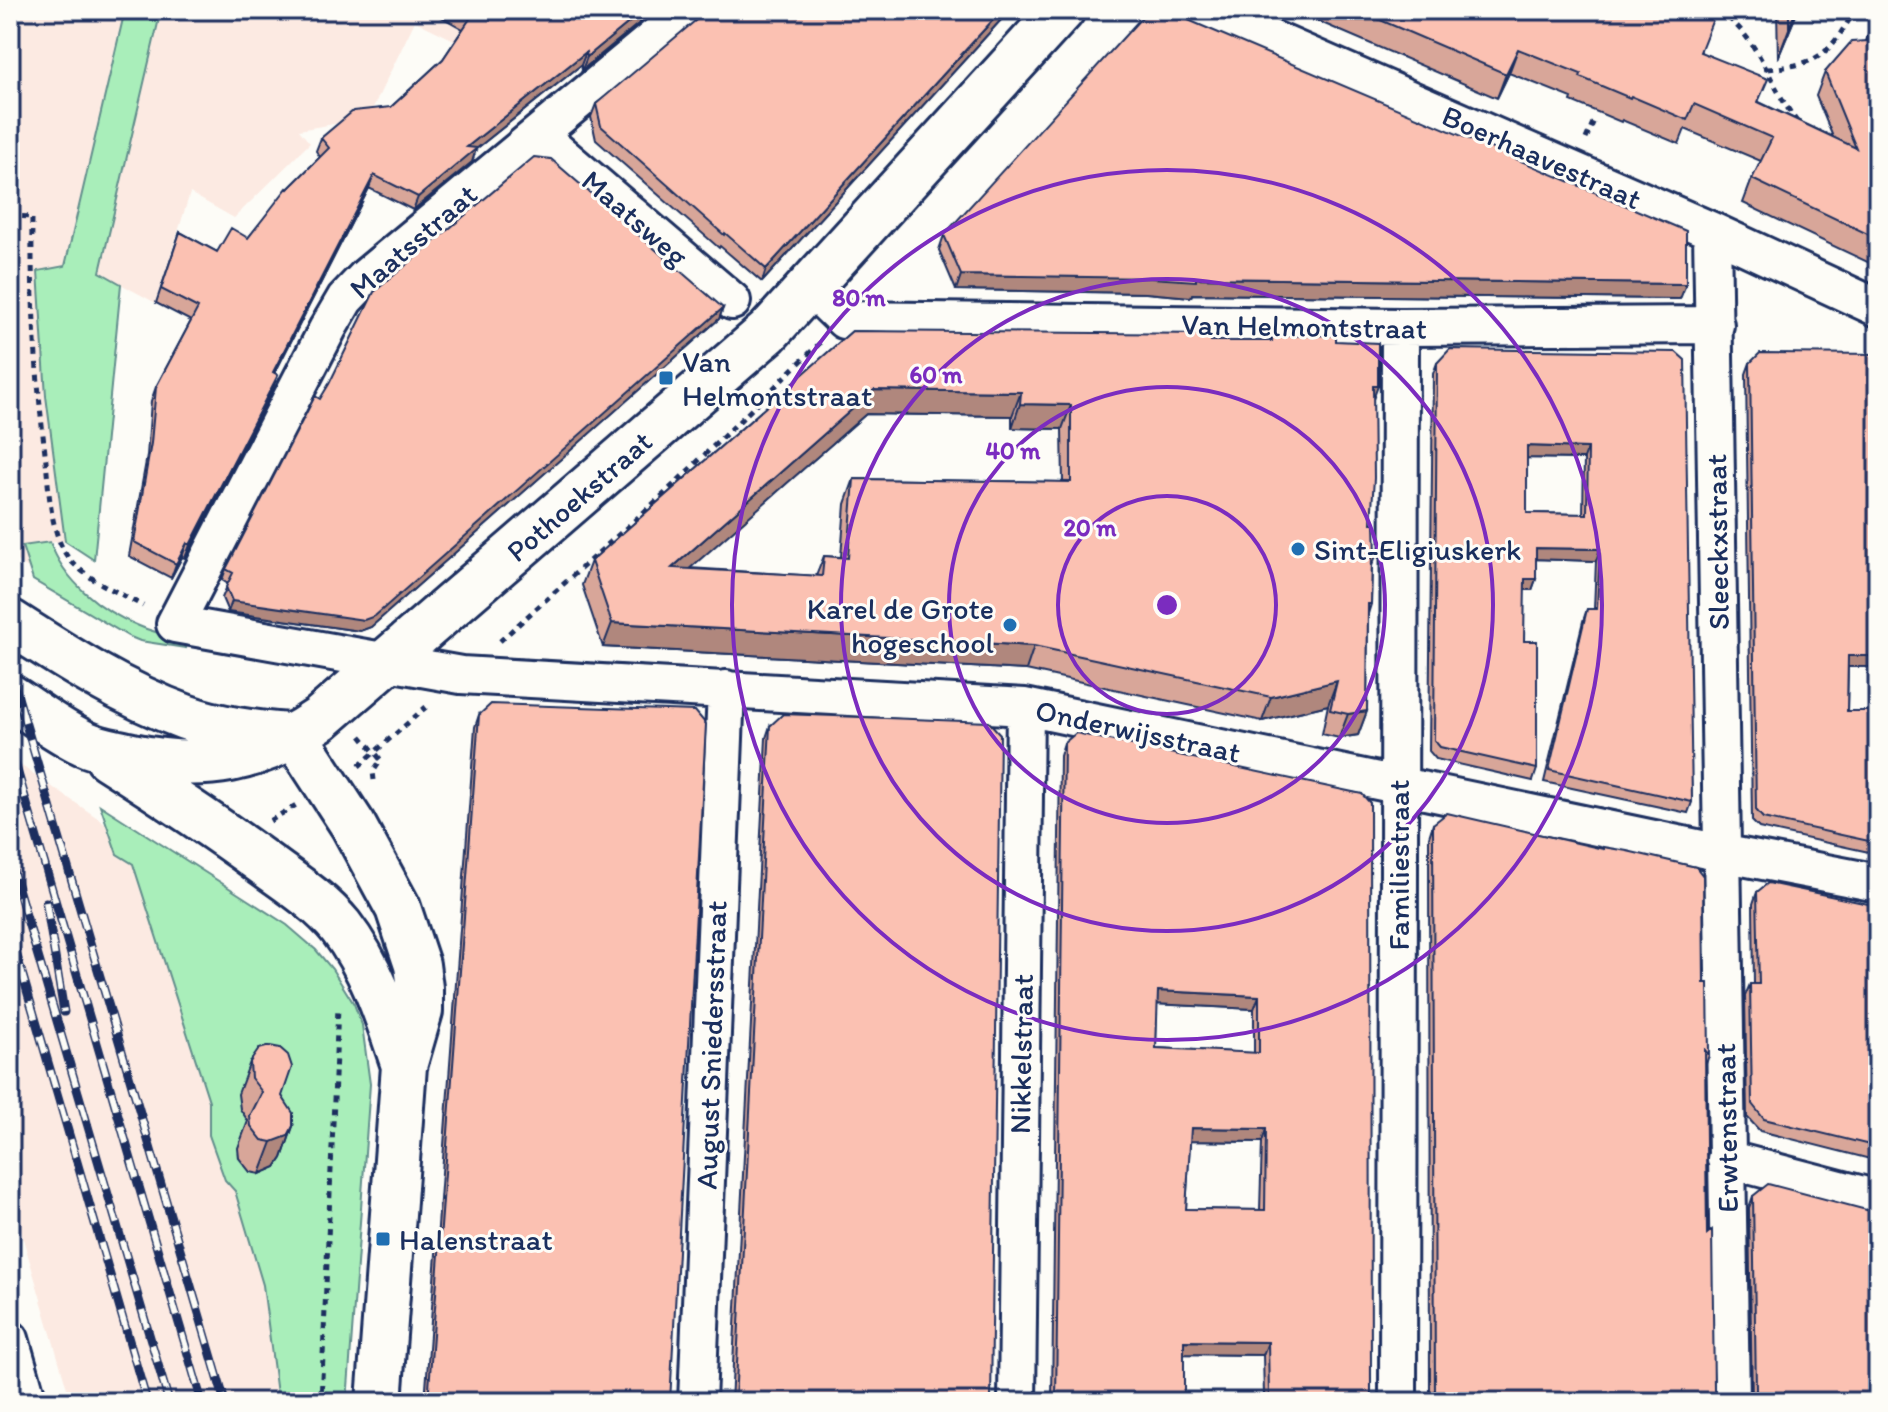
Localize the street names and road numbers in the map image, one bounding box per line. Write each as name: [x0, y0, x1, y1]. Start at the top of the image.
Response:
street label: Boerhaavestraat: [1437, 96, 1647, 218]
street label: Maatsweg: [574, 162, 696, 275]
street label: Maatsstraat: [342, 175, 484, 307]
street label: Van Helmontstraat: [1181, 305, 1427, 347]
street label: Pothoekstraat: [498, 423, 660, 569]
street label: Sleeckxstraat: [1697, 454, 1737, 630]
street label: Onderwijsstraat: [1032, 691, 1244, 771]
street label: Familiestraat: [1380, 779, 1417, 951]
street label: August Sniedersstraat: [687, 900, 735, 1190]
street label: Nikkelstraat: [1001, 974, 1041, 1134]
street label: Erwtenstraat: [1706, 1043, 1746, 1213]

